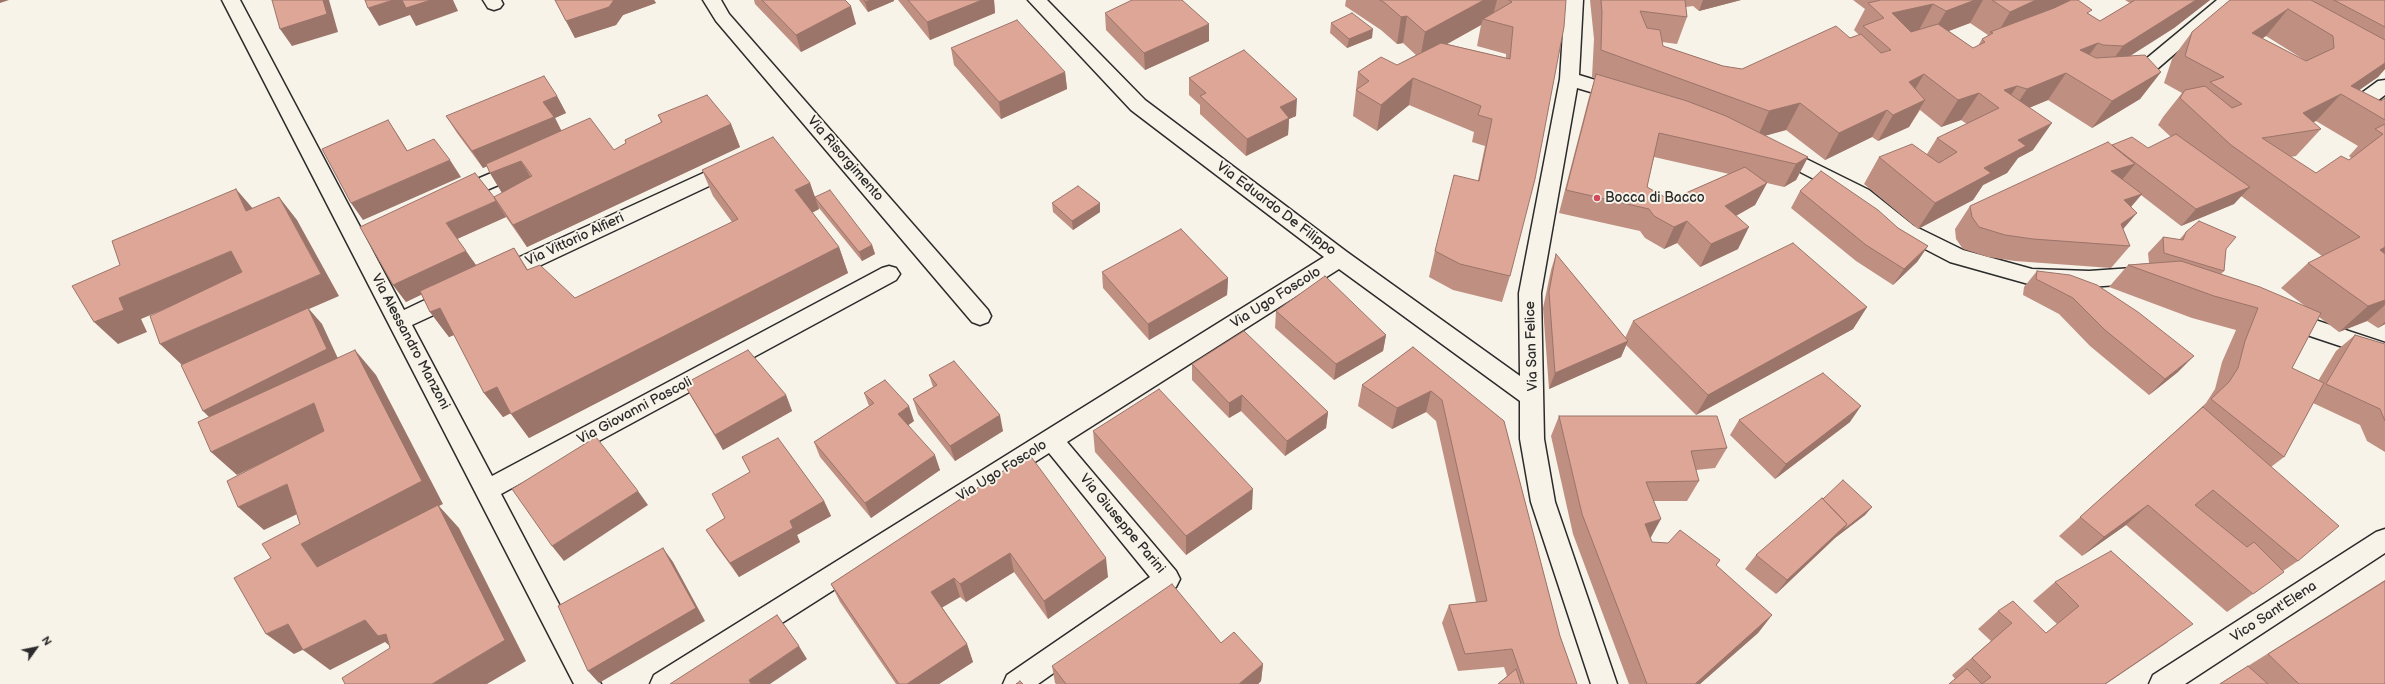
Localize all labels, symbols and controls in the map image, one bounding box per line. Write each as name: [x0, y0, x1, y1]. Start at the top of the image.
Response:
street label: Via Risorgimento: [803, 113, 887, 205]
street label: Via Eduardo De Filippo: [1213, 159, 1339, 259]
place label: Bocca di Bacco: [1605, 190, 1705, 206]
marker: Bocca di Bacco: [1592, 193, 1602, 203]
street label: Via Vittorio Alfieri: [523, 210, 627, 270]
street label: Via Ugo Foscolo: [1228, 264, 1324, 332]
street label: Via Alessandro Manzoni: [367, 271, 453, 413]
street label: Via San Felice: [1522, 301, 1542, 391]
street label: Via Giovanni Pascoli: [575, 374, 695, 448]
street label: Via Ugo Foscolo: [954, 437, 1050, 505]
street label: Via Giuseppe Parini: [1076, 471, 1168, 577]
street label: Vico Sant'Elena: [2228, 578, 2320, 646]
north arrow: [16, 628, 56, 668]
text: N: [39, 634, 54, 648]

